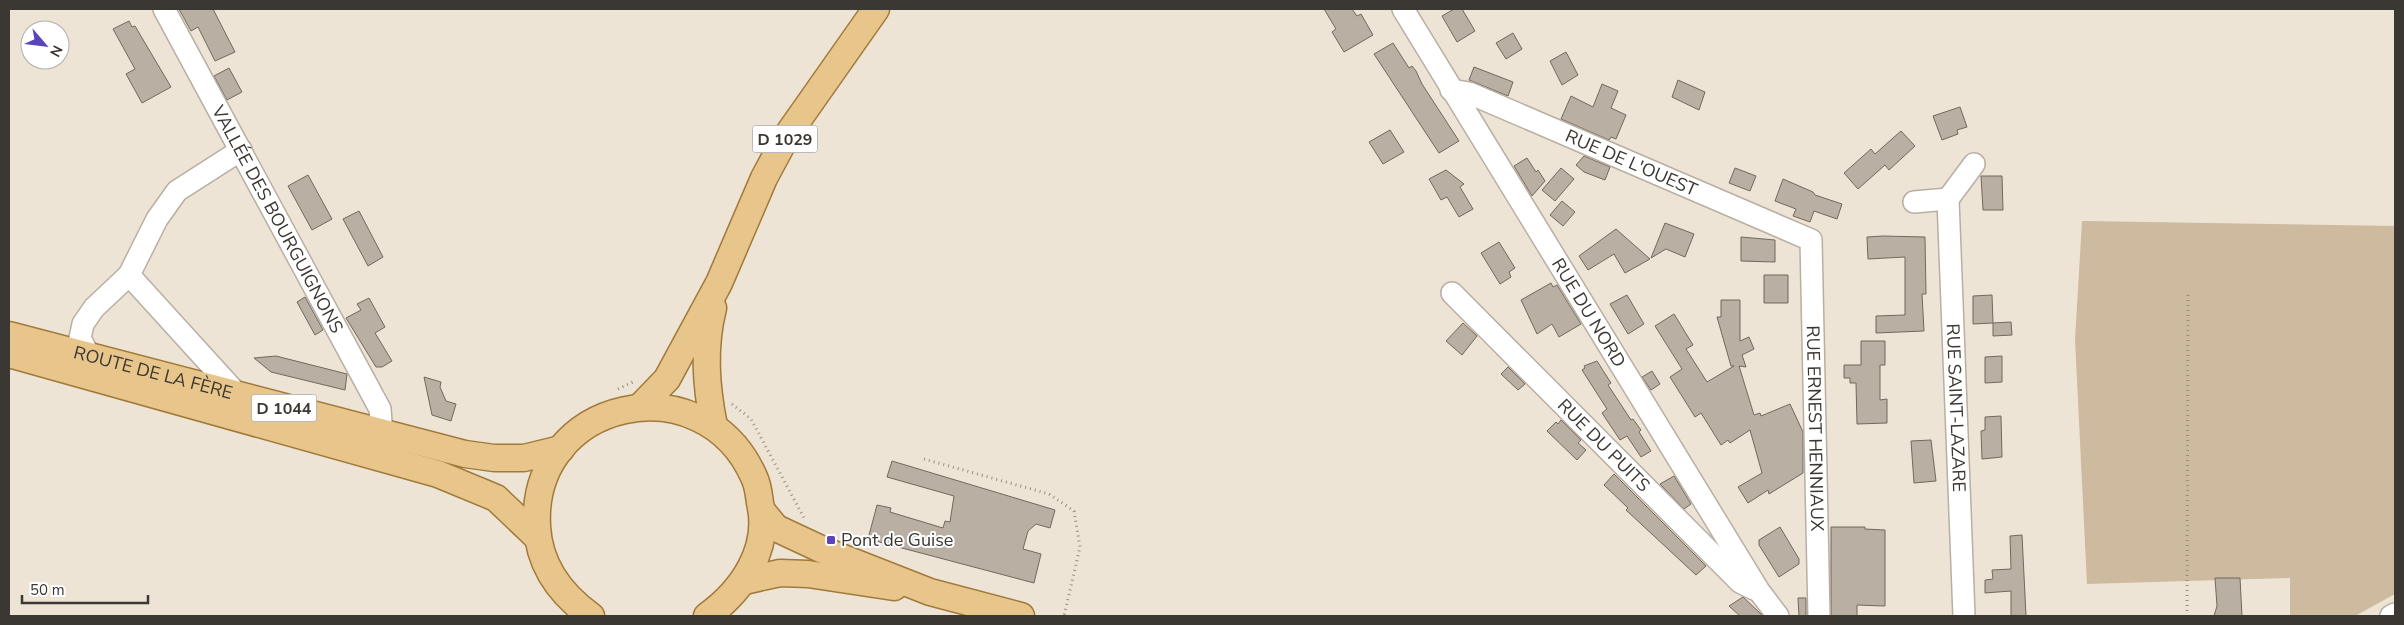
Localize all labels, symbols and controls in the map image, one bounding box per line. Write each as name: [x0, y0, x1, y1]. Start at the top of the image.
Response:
north arrow: [20, 20, 70, 70]
text: N: [45, 42, 67, 60]
street label: VALLÉE DES BOURGUIGNONS: [206, 100, 349, 337]
street label: RUE DE L'OUEST: [1562, 124, 1701, 202]
road number: D 1029: [752, 126, 818, 152]
street label: RUE DU NORD: [1546, 254, 1631, 372]
street label: RUE SAINT-LAZARE: [1941, 323, 1971, 493]
street label: RUE ERNEST HENNIAUX: [1801, 325, 1829, 532]
street label: ROUTE DE LA FÈRE: [71, 340, 235, 405]
road number: D 1044: [252, 394, 316, 422]
street label: RUE DU PUITS: [1552, 394, 1655, 497]
place label: Pont de Guise: [841, 528, 953, 552]
marker: Pont de Guise: [825, 534, 837, 546]
scale bar: [22, 572, 149, 604]
text: 50 m: [30, 580, 65, 600]

